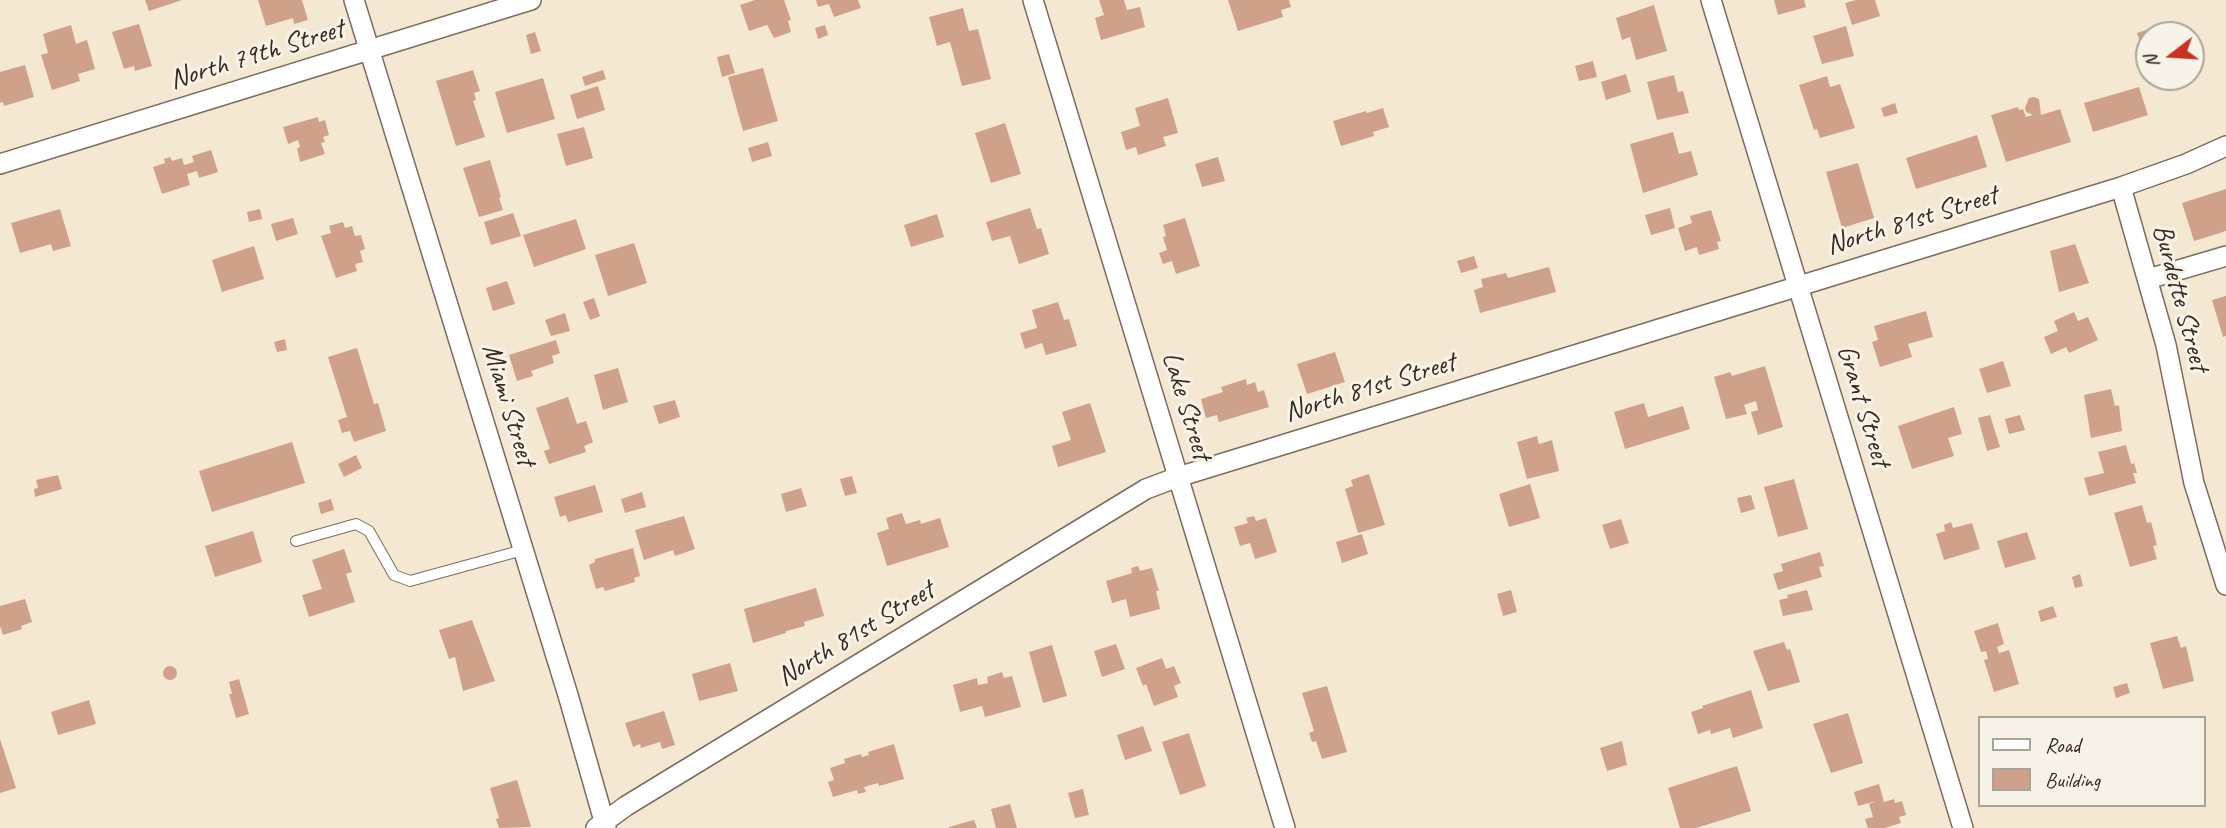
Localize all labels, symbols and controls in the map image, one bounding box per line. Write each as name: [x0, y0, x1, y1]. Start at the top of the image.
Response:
street label: North 79th Street: [166, 13, 348, 97]
north arrow: [2135, 21, 2205, 91]
text: N: [2139, 52, 2165, 71]
street label: North 81st Street: [1822, 179, 2002, 263]
street label: Burdette Street: [2144, 221, 2216, 375]
street label: Miami Street: [474, 340, 542, 470]
street label: Grant Street: [1829, 341, 1897, 471]
street label: North 81st Street: [1280, 346, 1460, 430]
street label: Lake Street: [1154, 348, 1218, 464]
street label: North 81st Street: [771, 574, 941, 694]
legend: [1978, 716, 2205, 807]
text: Road: [2045, 732, 2080, 758]
text: Building: [2045, 767, 2100, 793]

